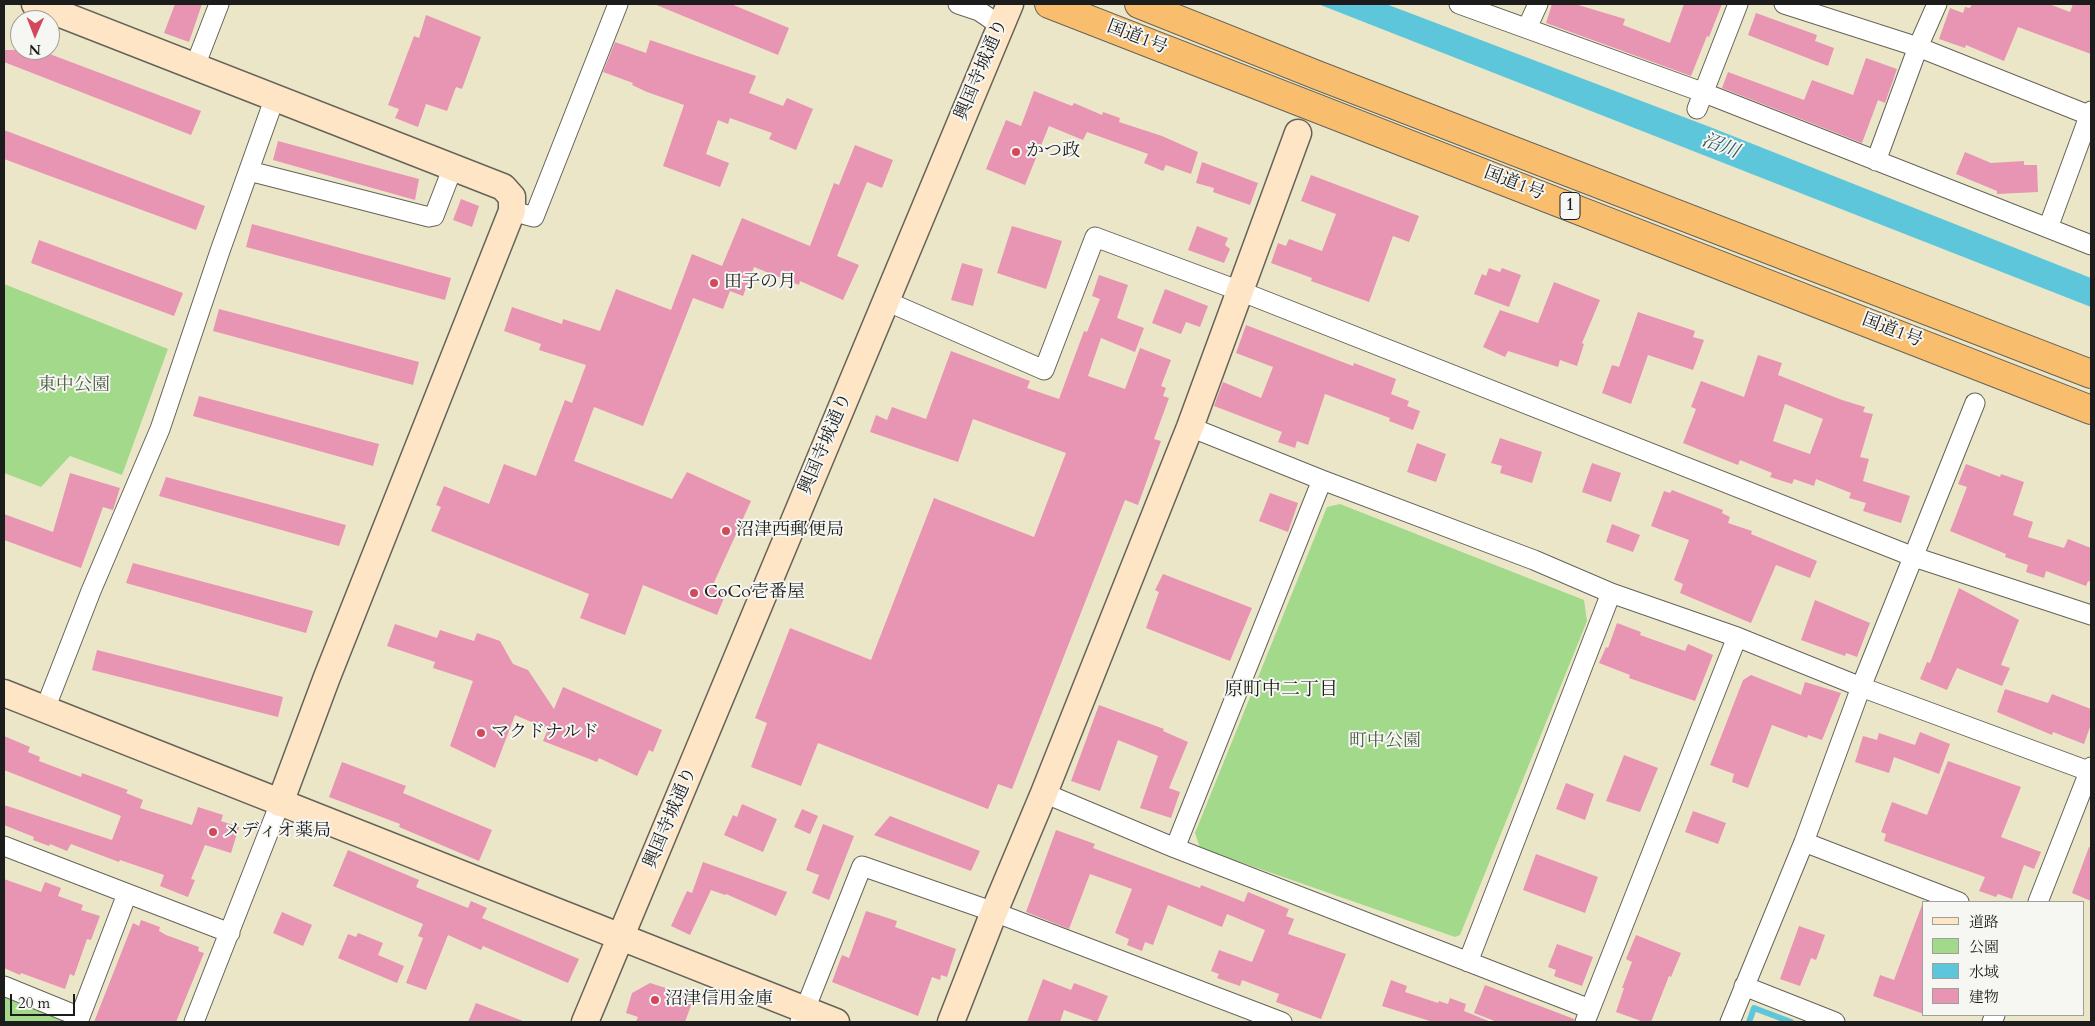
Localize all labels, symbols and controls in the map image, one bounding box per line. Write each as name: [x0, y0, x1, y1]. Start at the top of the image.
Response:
north arrow: [10, 10, 60, 60]
street label: 興国寺城通り: [951, 16, 1013, 124]
street label: 国道1号: [1104, 17, 1170, 59]
text: N: [29, 40, 41, 59]
water label: 沼川: [1698, 130, 1742, 164]
place label: かつ政: [1026, 141, 1080, 163]
marker: かつ政: [1010, 146, 1022, 158]
street label: 国道1号: [1481, 163, 1547, 205]
road number: 1: [1560, 192, 1580, 220]
place label: 田子の月: [724, 272, 796, 294]
marker: 田子の月: [708, 277, 720, 289]
street label: 国道1号: [1859, 310, 1925, 352]
park label: 東中公園: [38, 375, 110, 397]
street label: 興国寺城通り: [795, 390, 857, 498]
place label: 沼津西郵便局: [736, 520, 844, 542]
marker: 沼津西郵便局: [720, 525, 732, 537]
place label: CoCo壱番屋: [704, 582, 805, 604]
marker: CoCo壱番屋: [688, 587, 700, 599]
district label: 原町中二丁目: [1224, 680, 1338, 702]
place label: マクドナルド: [491, 722, 599, 744]
marker: マクドナルド: [475, 727, 487, 739]
park label: 町中公園: [1349, 731, 1421, 753]
street label: 興国寺城通り: [640, 764, 702, 872]
place label: メディオ薬局: [223, 821, 331, 843]
marker: メディオ薬局: [207, 826, 219, 838]
legend: [1922, 901, 2085, 1016]
text: 道路: [1969, 912, 1999, 932]
text: 公園: [1969, 937, 1999, 957]
text: 水域: [1969, 962, 1999, 982]
scale bar: [12, 984, 78, 1016]
text: 建物: [1969, 987, 1999, 1007]
place label: 沼津信用金庫: [665, 989, 773, 1011]
text: 20 m: [18, 993, 50, 1013]
marker: 沼津信用金庫: [649, 994, 661, 1006]

